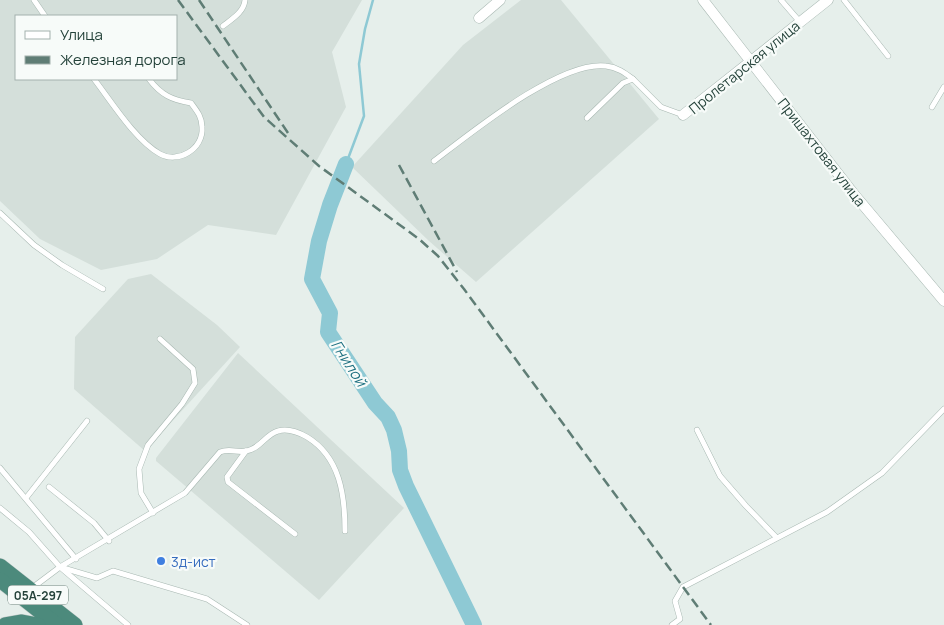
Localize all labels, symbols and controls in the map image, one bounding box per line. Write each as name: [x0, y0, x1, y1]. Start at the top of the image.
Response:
legend: [15, 15, 178, 80]
street label: Пролетарская улица: [684, 16, 804, 118]
text: Улица: [60, 24, 103, 45]
text: Железная дорога: [60, 49, 185, 70]
street label: Пришахтовая улица: [774, 94, 870, 210]
water label: Гнилой: [326, 336, 373, 391]
place label: 3д-ист: [171, 552, 216, 571]
marker: 3д-ист: [155, 555, 167, 567]
road number: 05А-297: [8, 586, 68, 604]

